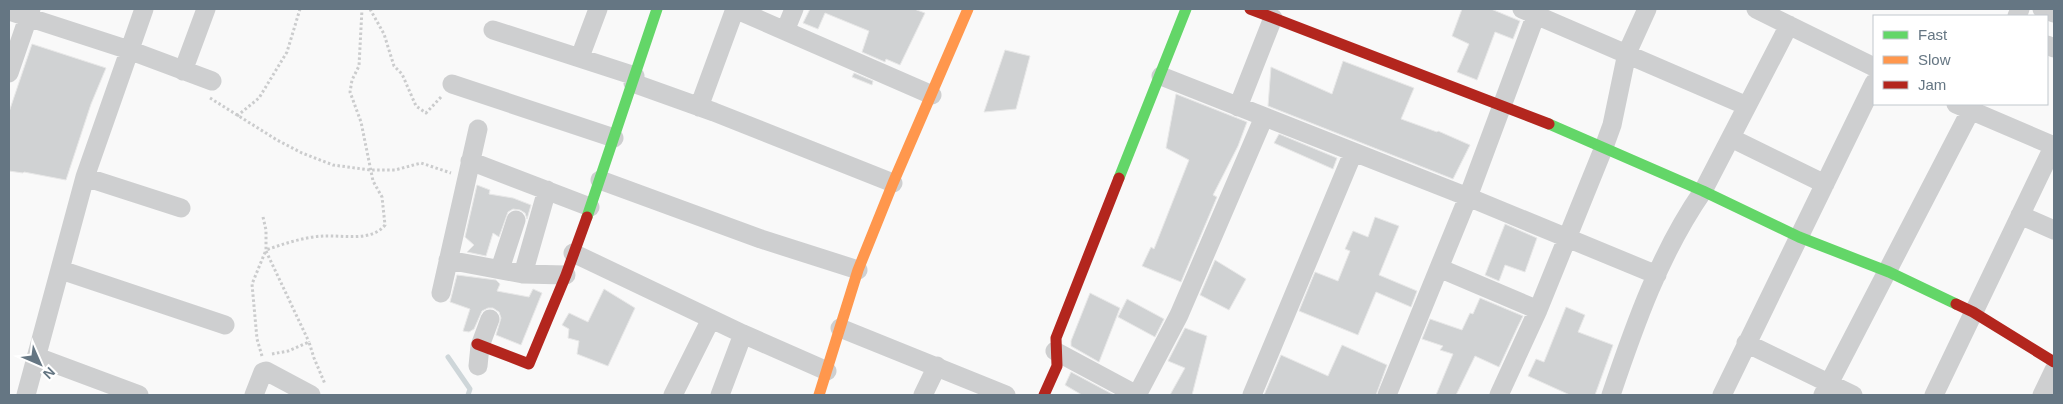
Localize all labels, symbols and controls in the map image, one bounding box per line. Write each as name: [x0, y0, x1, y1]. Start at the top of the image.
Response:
legend: [1873, 15, 2048, 105]
text: Fast: [1918, 26, 1948, 43]
text: Slow: [1918, 51, 1951, 68]
text: Jam: [1918, 76, 1946, 93]
north arrow: [15, 339, 65, 389]
text: N: [40, 364, 58, 382]

